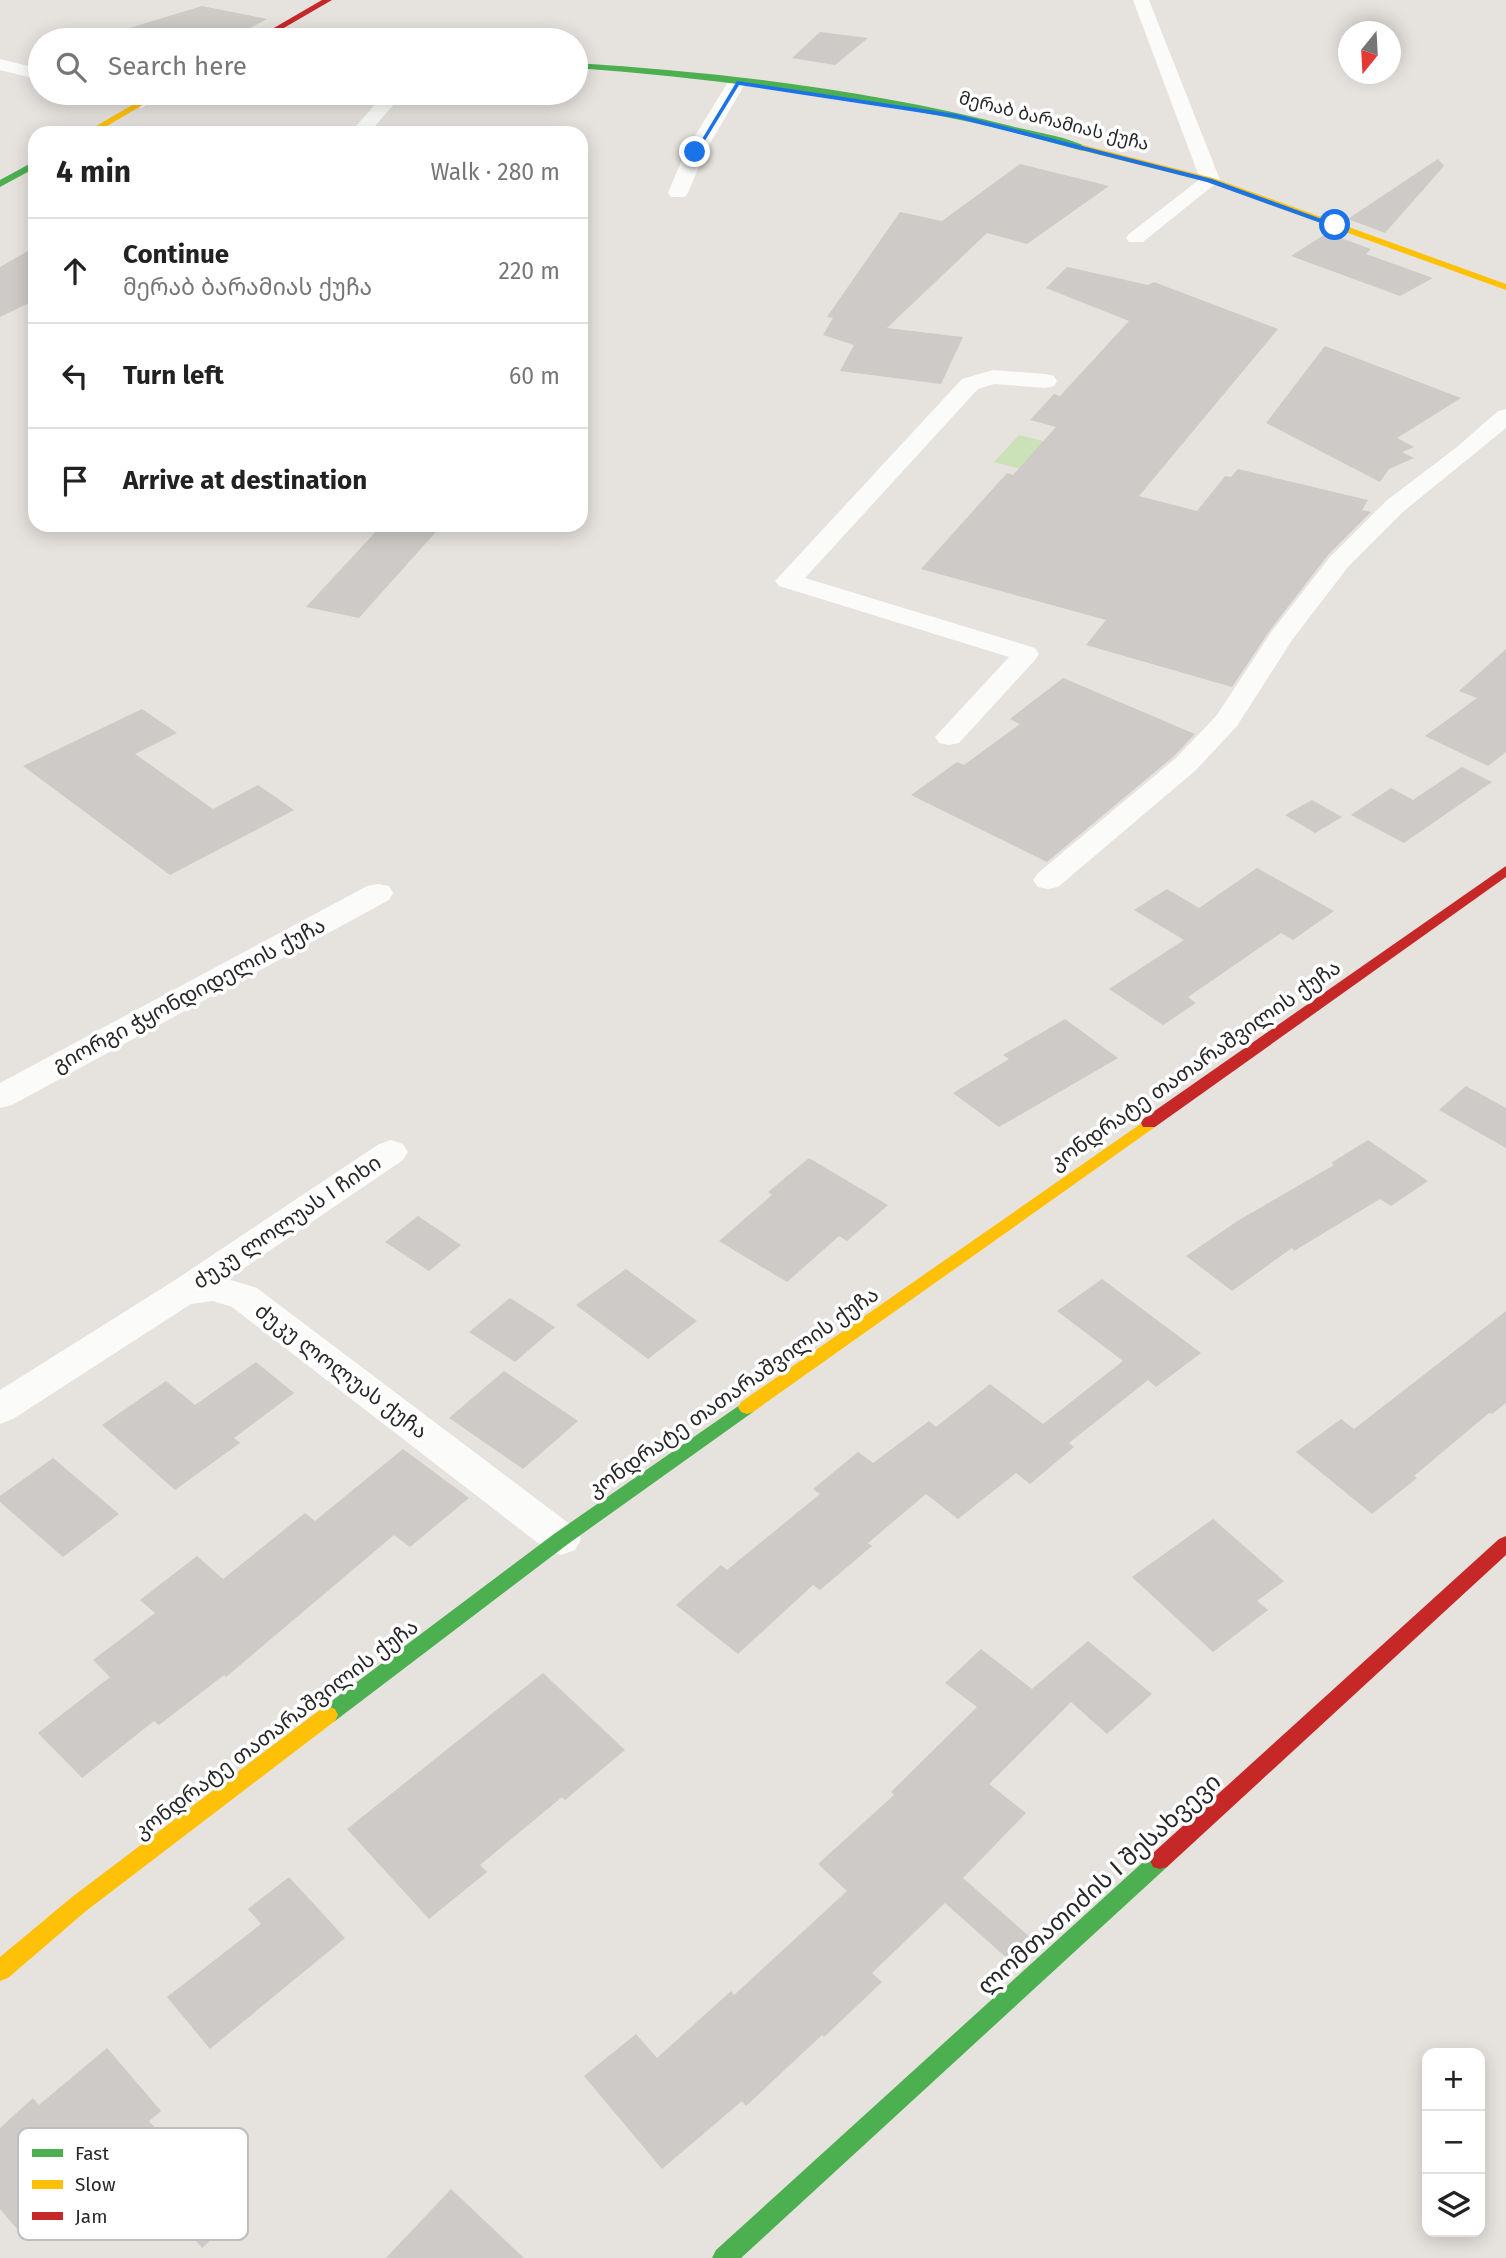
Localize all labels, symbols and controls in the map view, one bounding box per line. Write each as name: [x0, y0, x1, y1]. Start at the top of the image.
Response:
north arrow: [1338, 21, 1401, 84]
search box: [28, 28, 588, 105]
icon: search: [52, 48, 90, 86]
text: Search here: [108, 51, 247, 82]
street label: მერაბ ბარამიას ქუჩა: [957, 87, 1151, 155]
route end: [679, 136, 710, 167]
text: 4 min: [56, 154, 131, 190]
text: Walk · 280 m: [430, 158, 560, 186]
route start: [1319, 209, 1350, 240]
text: Continue: [123, 239, 229, 270]
icon: ahead: [56, 252, 94, 290]
text: 220 m: [499, 257, 560, 285]
text: მერაბ ბარამიას ქუჩა: [123, 273, 372, 301]
icon: left: [56, 357, 94, 395]
text: Turn left: [123, 360, 224, 391]
text: 60 m: [509, 362, 560, 390]
icon: arrive: [56, 462, 94, 500]
text: Arrive at destination: [123, 465, 367, 496]
street label: გიორგი ჭყონდიდელის ქუჩა: [48, 912, 330, 1078]
street label: კონდრატე თათარაშვილის ქუჩა: [1044, 954, 1346, 1176]
street label: ძუკუ ლოლუას I ჩიხი: [188, 1149, 386, 1295]
street label: კონდრატე თათარაშვილის ქუჩა: [582, 1281, 884, 1503]
street label: ძუკუ ლოლუას ქუჩა: [250, 1298, 432, 1444]
street label: კონდრატე თათარაშვილის ქუჩა: [129, 1613, 423, 1845]
street label: ლომთათიძის I შესახვევი: [972, 1767, 1226, 2001]
map controls: [1422, 2048, 1485, 2237]
button: +: [1422, 2048, 1485, 2111]
button: −: [1422, 2111, 1485, 2174]
legend: [18, 2128, 248, 2240]
text: Fast: [75, 2142, 109, 2165]
text: Slow: [75, 2173, 116, 2196]
button: layers: [1422, 2174, 1485, 2237]
text: Jam: [75, 2205, 107, 2228]

